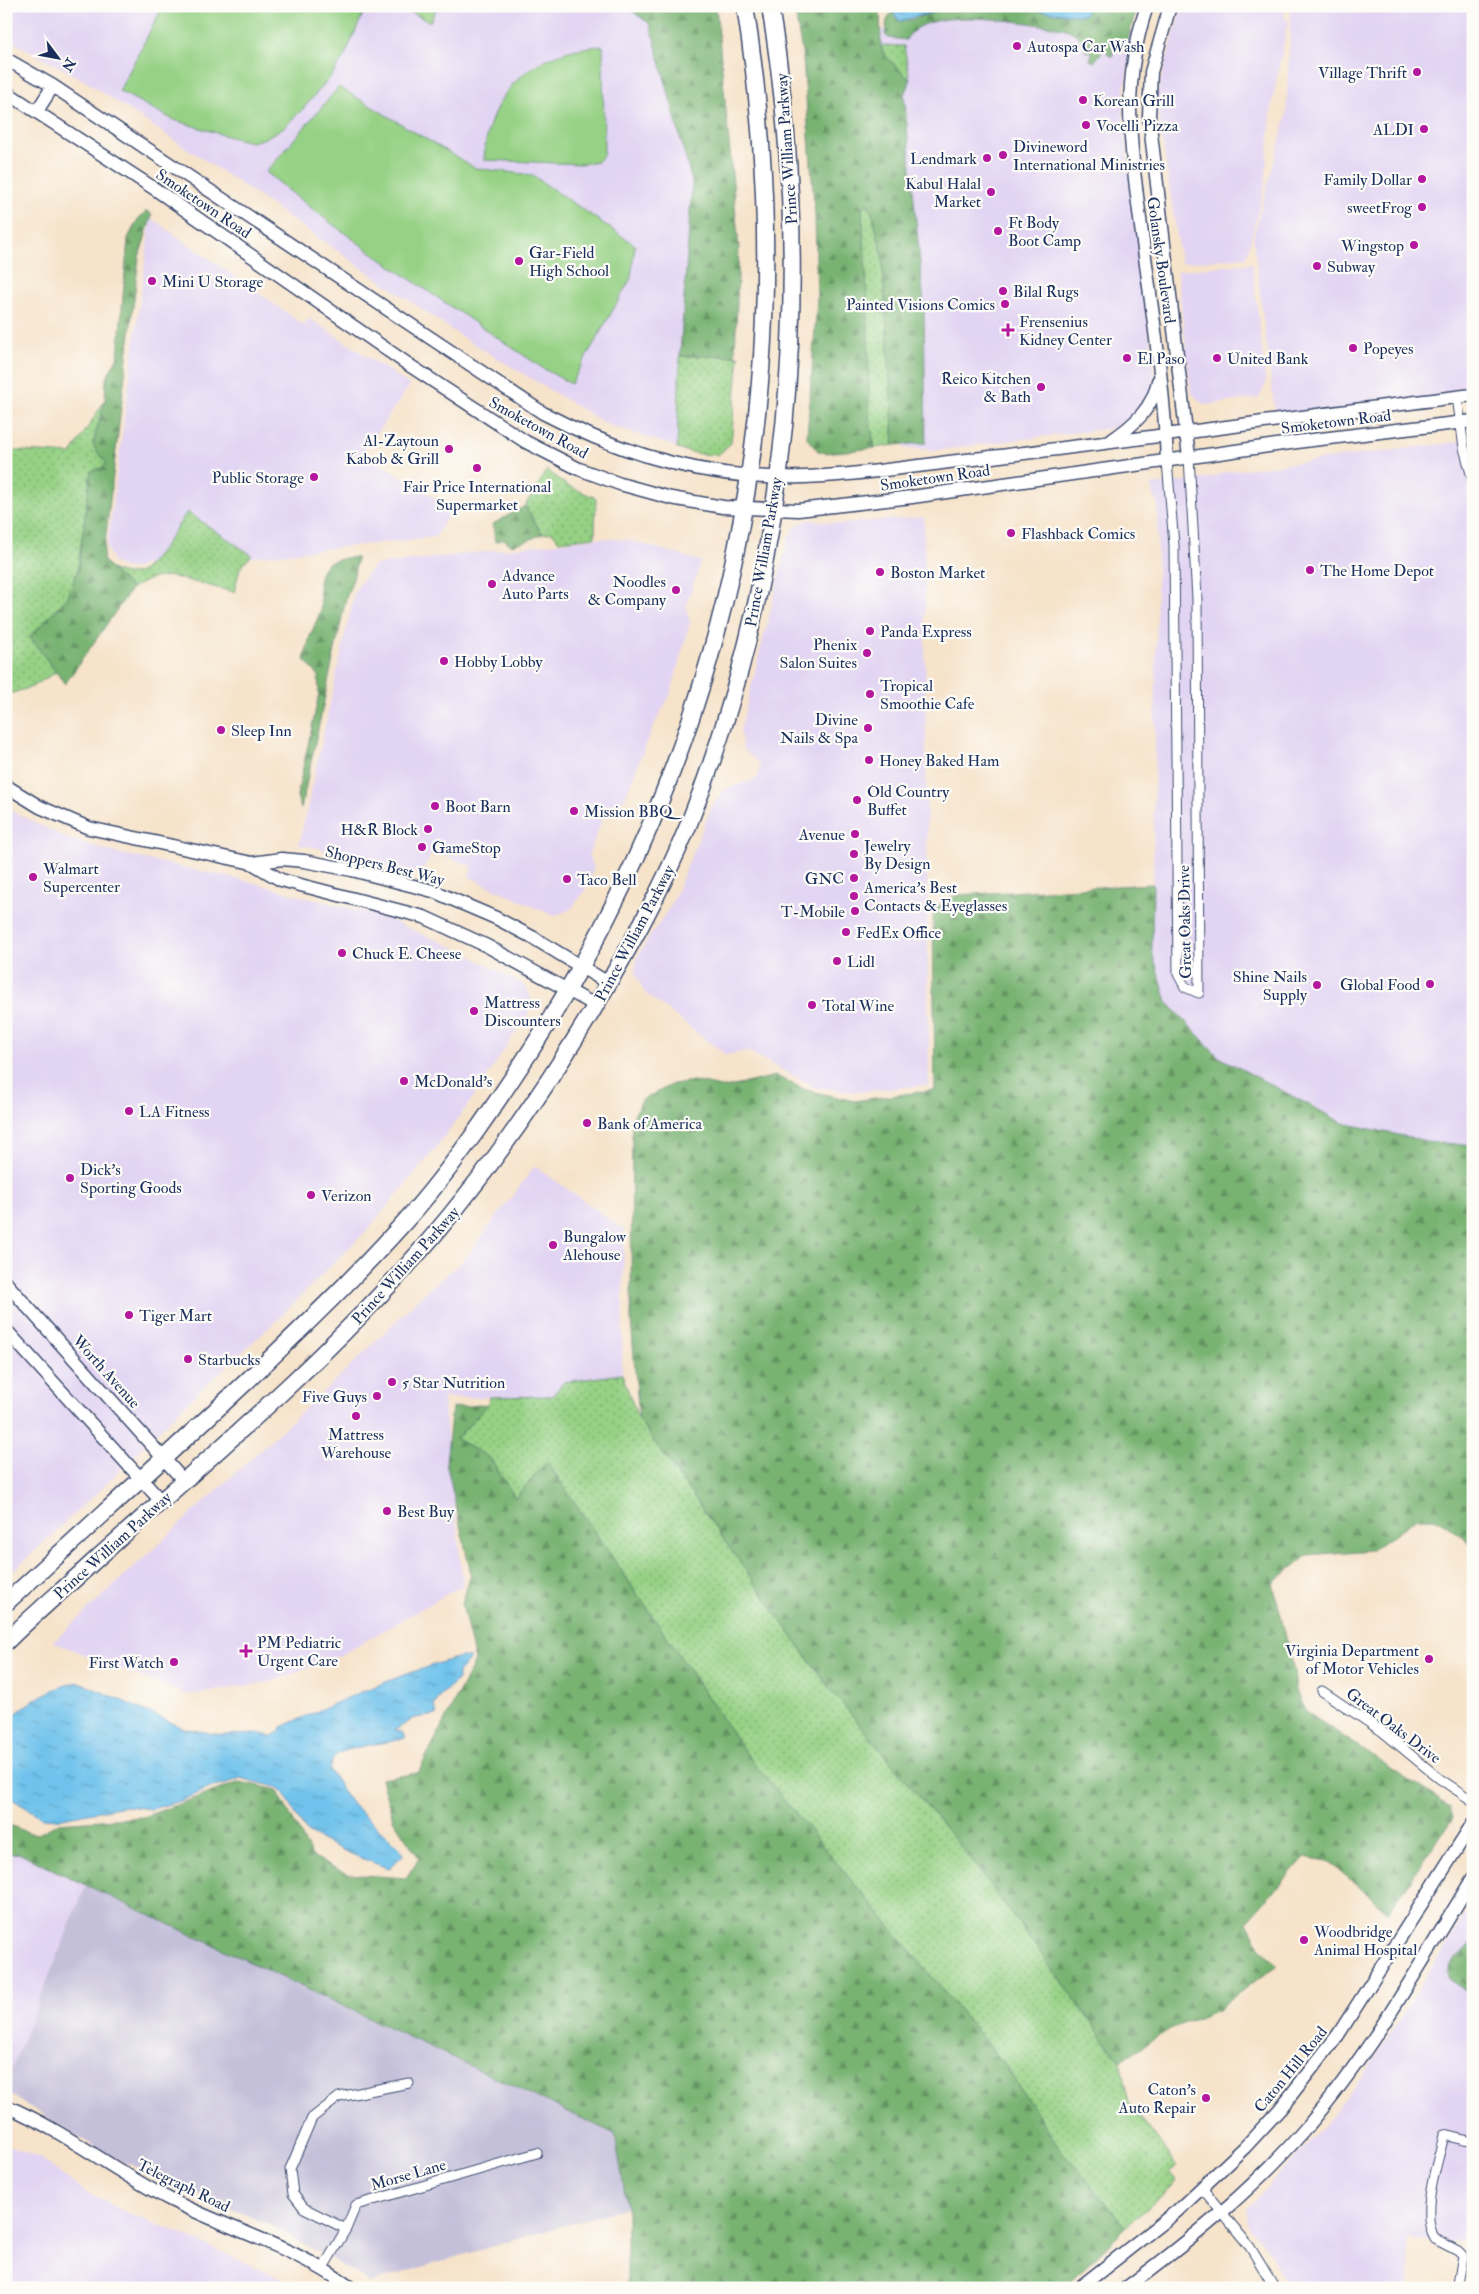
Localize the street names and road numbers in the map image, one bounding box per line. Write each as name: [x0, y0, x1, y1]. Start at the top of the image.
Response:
street label: Prince William Parkway: [772, 72, 802, 225]
street label: Smoketown Road: [152, 165, 255, 243]
street label: Golansky Boulevard: [1142, 195, 1180, 325]
street label: Smoketown Road: [485, 392, 592, 464]
street label: Smoketown Road: [1280, 405, 1392, 439]
street label: Smoketown Road: [879, 460, 991, 496]
street label: Prince William Parkway: [741, 475, 787, 629]
street label: Shoppers Best Way: [323, 841, 447, 892]
street label: Prince William Parkway: [590, 861, 680, 1005]
street label: Great Oaks Drive: [1174, 865, 1196, 979]
street label: Prince William Parkway: [348, 1202, 465, 1329]
street label: Worth Avenue: [67, 1330, 145, 1413]
street label: Prince William Parkway: [50, 1487, 176, 1604]
street label: Great Oaks Drive: [1342, 1684, 1445, 1768]
street label: Caton Hill Road: [1250, 2022, 1332, 2117]
street label: Telegraph Road: [133, 2155, 233, 2218]
street label: Morse Lane: [368, 2155, 449, 2195]

